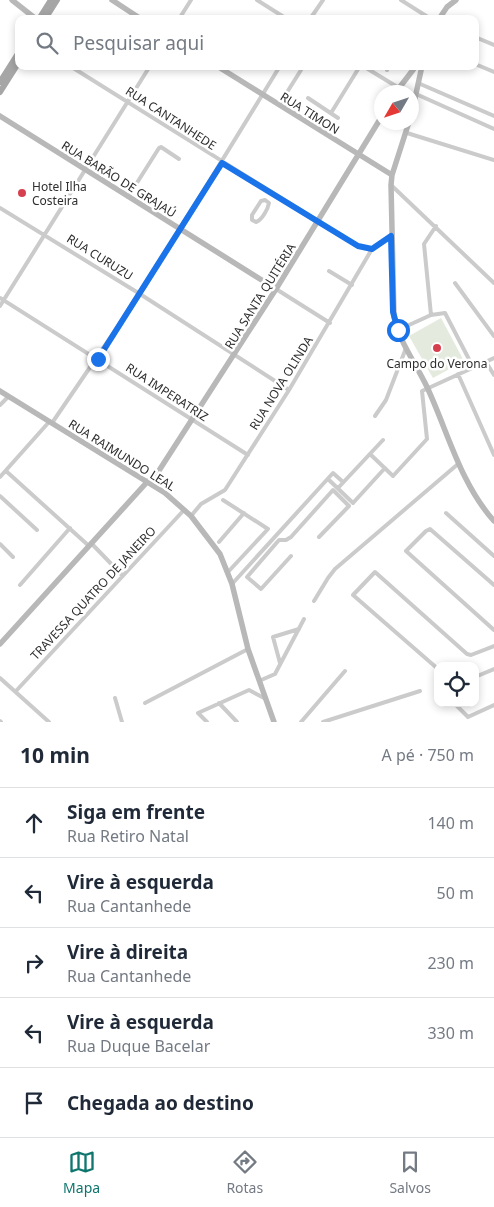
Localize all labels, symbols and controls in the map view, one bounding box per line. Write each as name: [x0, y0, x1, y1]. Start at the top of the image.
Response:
search box: [15, 15, 479, 70]
icon: search: [33, 29, 61, 57]
text: Pesquisar aqui: [73, 30, 204, 56]
street label: RUA CANTANHEDE: [122, 82, 220, 154]
north arrow: [374, 85, 419, 130]
street label: RUA TIMON: [277, 88, 343, 138]
street label: RUA BARÃO DE GRAJAÚ: [58, 137, 180, 221]
place label: Hotel Ilha Costeira: [32, 178, 87, 209]
marker: Hotel Ilha Costeira: [16, 187, 28, 199]
street label: RUA CURUZU: [64, 230, 136, 284]
street label: RUA SANTA QUITÉRIA: [221, 240, 300, 352]
route start: [387, 319, 410, 342]
street label: RUA NOVA OLINDA: [245, 332, 317, 433]
marker: Campo do Verona: [431, 342, 443, 354]
route end: [87, 348, 110, 371]
place label: Campo do Verona: [387, 355, 487, 372]
street label: RUA IMPERATRIZ: [122, 359, 212, 425]
street label: RUA RAIMUNDO LEAL: [65, 415, 179, 495]
street label: TRAVESSA QUATRO DE JANEIRO: [26, 523, 160, 663]
map controls: [434, 662, 479, 707]
button: locate: [434, 662, 479, 707]
text: 10 min: [20, 741, 90, 769]
text: A pé · 750 m: [382, 744, 474, 766]
text: Siga em frente: [67, 799, 205, 825]
icon: ahead: [20, 809, 48, 837]
text: 140 m: [427, 812, 474, 834]
text: Rua Retiro Natal: [67, 825, 189, 847]
text: Vire à esquerda: [67, 869, 214, 895]
icon: left: [20, 879, 48, 907]
text: 50 m: [437, 882, 474, 904]
text: Rua Cantanhede: [67, 895, 191, 917]
text: Vire à direita: [67, 939, 188, 965]
icon: right: [20, 949, 48, 977]
text: 230 m: [427, 952, 474, 974]
text: Rua Cantanhede: [67, 965, 191, 987]
text: Vire à esquerda: [67, 1009, 214, 1035]
icon: left: [20, 1019, 48, 1047]
text: 330 m: [427, 1022, 474, 1044]
text: Rua Duque Bacelar: [67, 1035, 210, 1057]
icon: arrive: [20, 1089, 48, 1117]
text: Chegada ao destino: [67, 1090, 254, 1116]
tab: Mapa: [63, 1148, 100, 1197]
tab: Rotas: [226, 1148, 263, 1197]
tab: Salvos: [389, 1148, 431, 1197]

